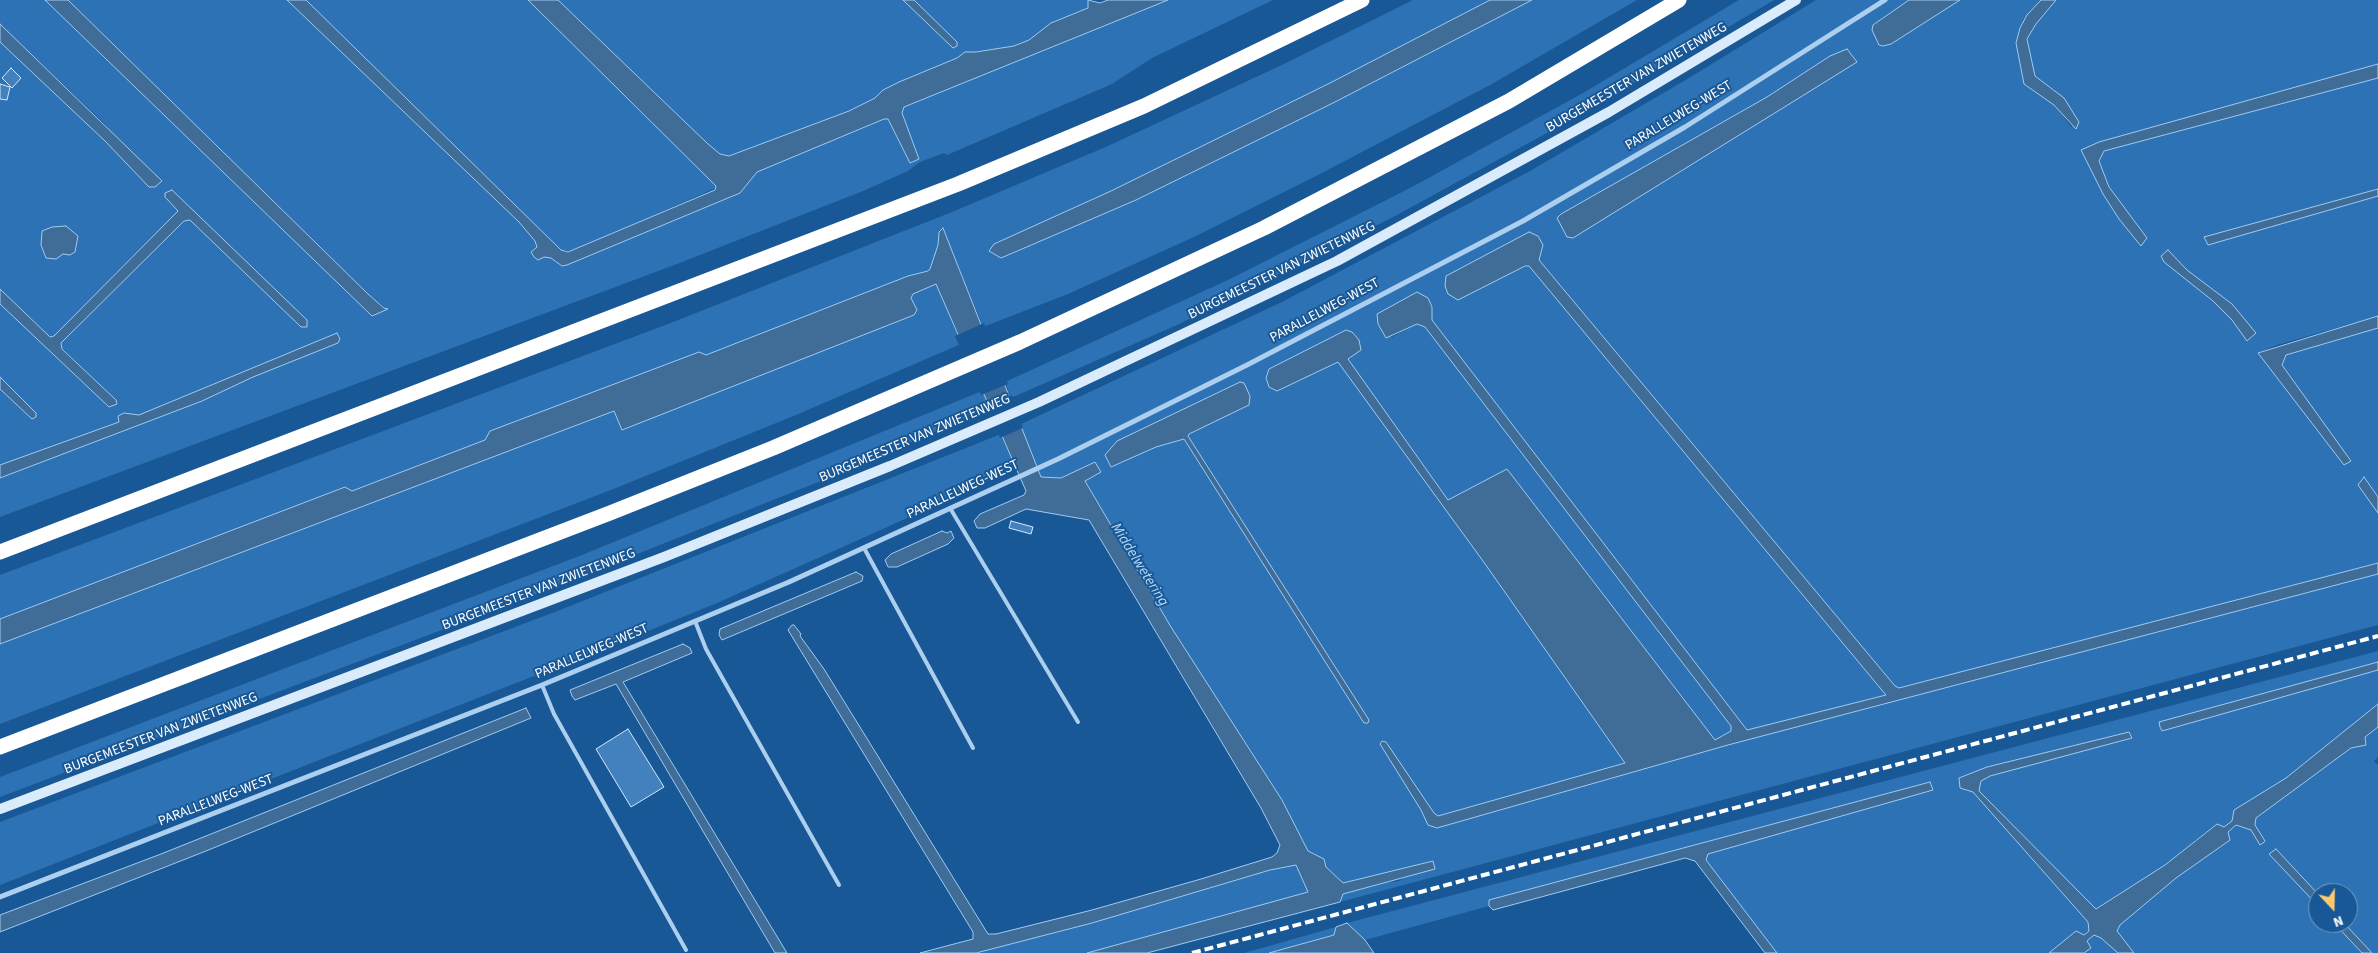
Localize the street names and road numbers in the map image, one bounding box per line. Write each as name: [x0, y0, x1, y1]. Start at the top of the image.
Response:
street label: BURGEMEESTER VAN ZWIETENWEG: [1544, 19, 1730, 137]
street label: PARALLELWEG-WEST: [1623, 77, 1735, 155]
street label: BURGEMEESTER VAN ZWIETENWEG: [1186, 218, 1378, 324]
street label: PARALLELWEG-WEST: [1267, 275, 1383, 347]
street label: BURGEMEESTER VAN ZWIETENWEG: [817, 391, 1013, 487]
street label: PARALLELWEG-WEST: [904, 457, 1022, 523]
street label: BURGEMEESTER VAN ZWIETENWEG: [440, 545, 638, 635]
street label: PARALLELWEG-WEST: [533, 620, 651, 684]
street label: BURGEMEESTER VAN ZWIETENWEG: [62, 689, 260, 779]
street label: PARALLELWEG-WEST: [156, 771, 276, 831]

